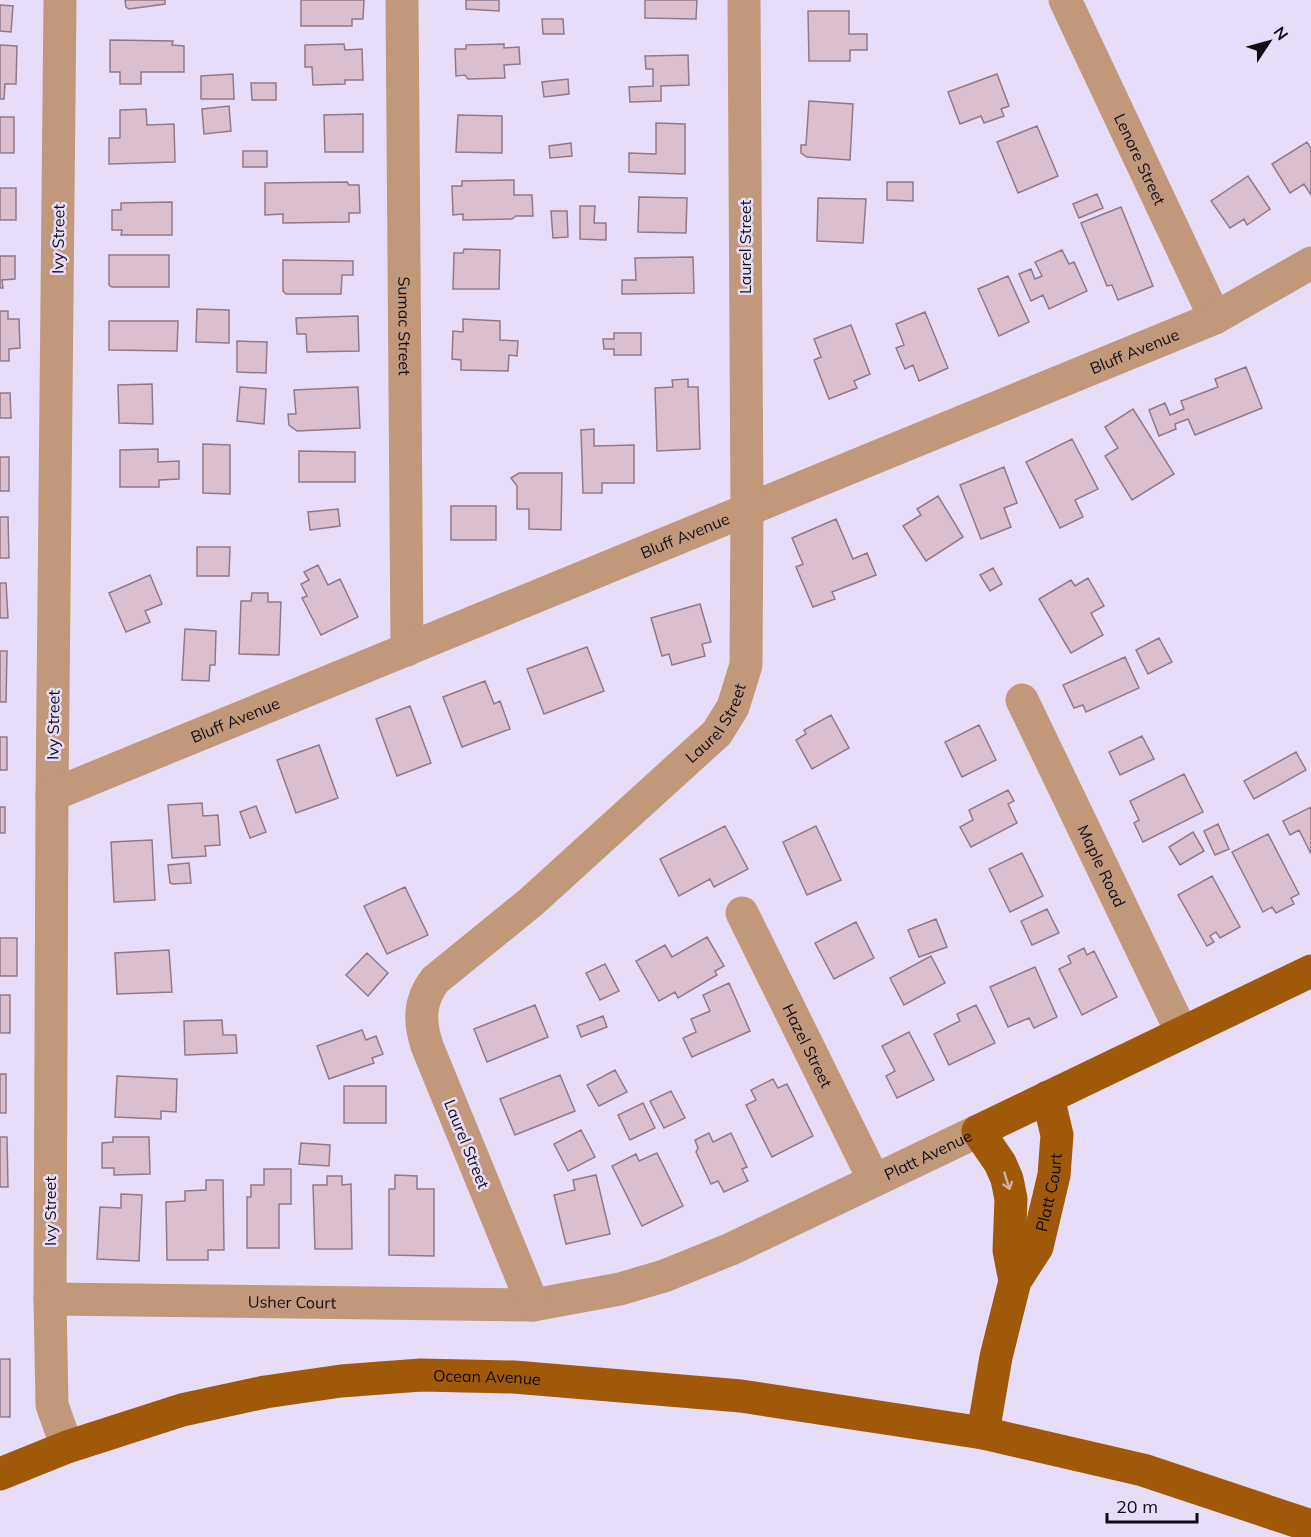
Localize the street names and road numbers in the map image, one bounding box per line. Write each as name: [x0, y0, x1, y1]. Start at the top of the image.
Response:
street label: Lenore Street: [1110, 110, 1170, 208]
street label: Laurel Street: [735, 200, 755, 294]
street label: Ivy Street: [47, 204, 69, 274]
street label: Sumac Street: [394, 276, 415, 376]
street label: Bluff Avenue: [1087, 324, 1182, 378]
street label: Bluff Avenue: [637, 508, 732, 563]
street label: Laurel Street: [681, 681, 750, 767]
street label: Ivy Street: [42, 690, 64, 760]
street label: Bluff Avenue: [188, 693, 283, 747]
street label: Maple Road: [1073, 821, 1130, 910]
street label: Hazel Street: [778, 1000, 837, 1091]
street label: Laurel Street: [440, 1097, 494, 1192]
street label: Platt Avenue: [881, 1125, 975, 1184]
street label: Platt Court: [1031, 1152, 1066, 1233]
street label: Ivy Street: [40, 1176, 60, 1246]
street label: Usher Court: [248, 1291, 337, 1313]
street label: Ocean Avenue: [433, 1365, 542, 1389]

